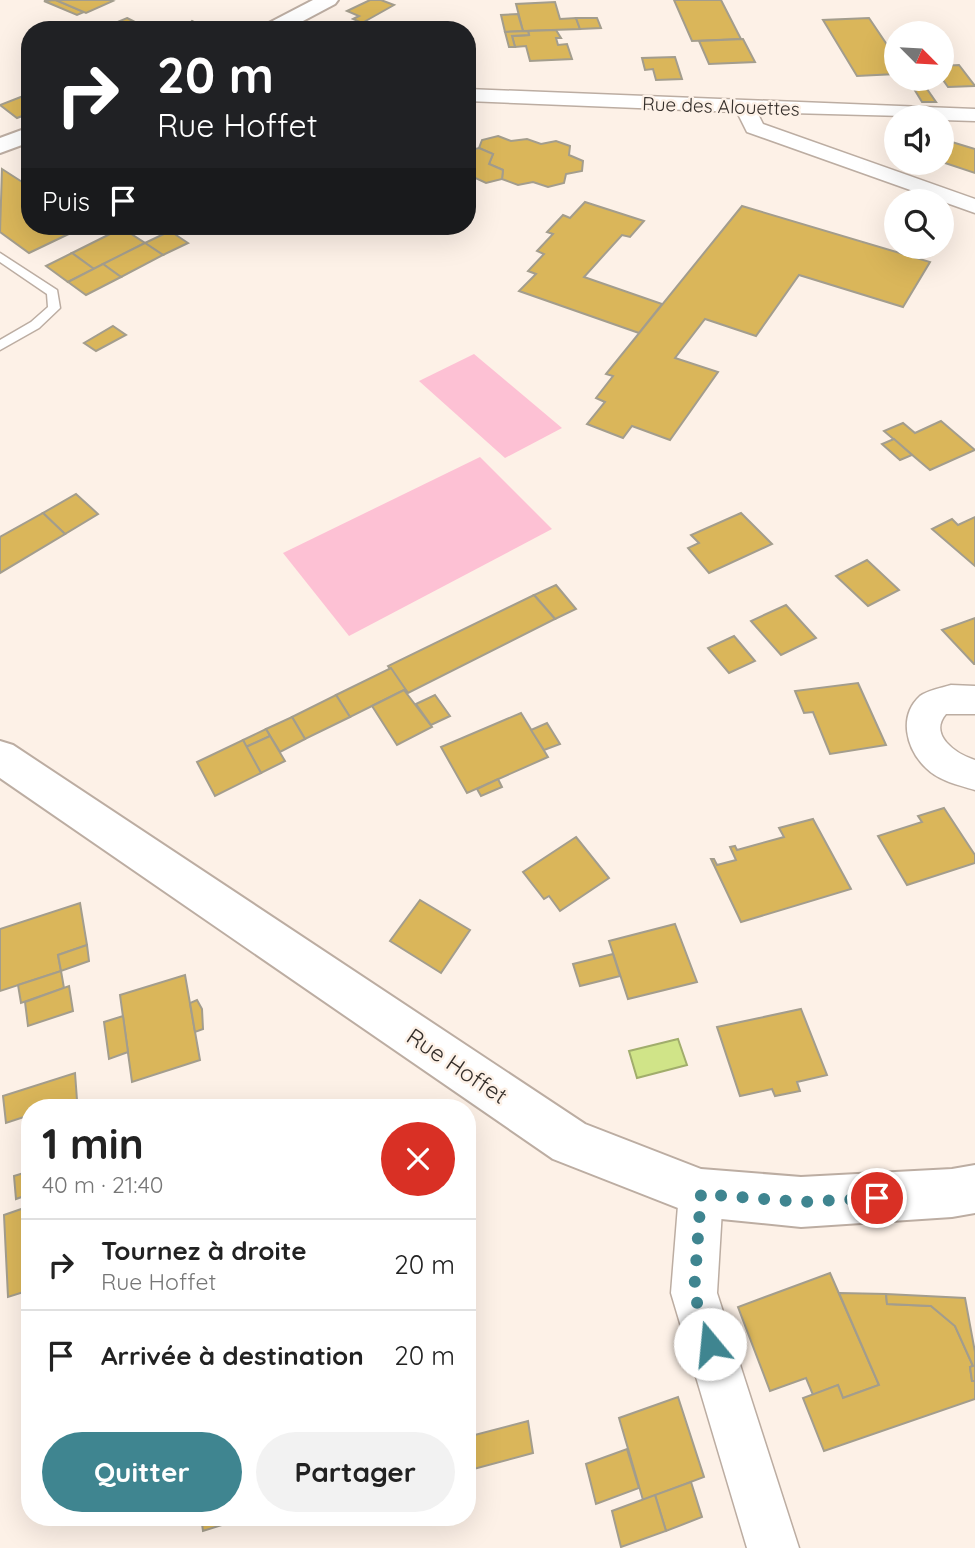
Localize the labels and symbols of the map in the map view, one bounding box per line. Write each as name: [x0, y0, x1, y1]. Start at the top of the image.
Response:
north arrow: [884, 21, 954, 91]
street label: Rue des Alouettes: [642, 91, 800, 121]
street label: Rue Hoffet: [401, 1021, 513, 1110]
pin: [847, 1168, 907, 1228]
position arrow: [673, 1307, 747, 1381]

